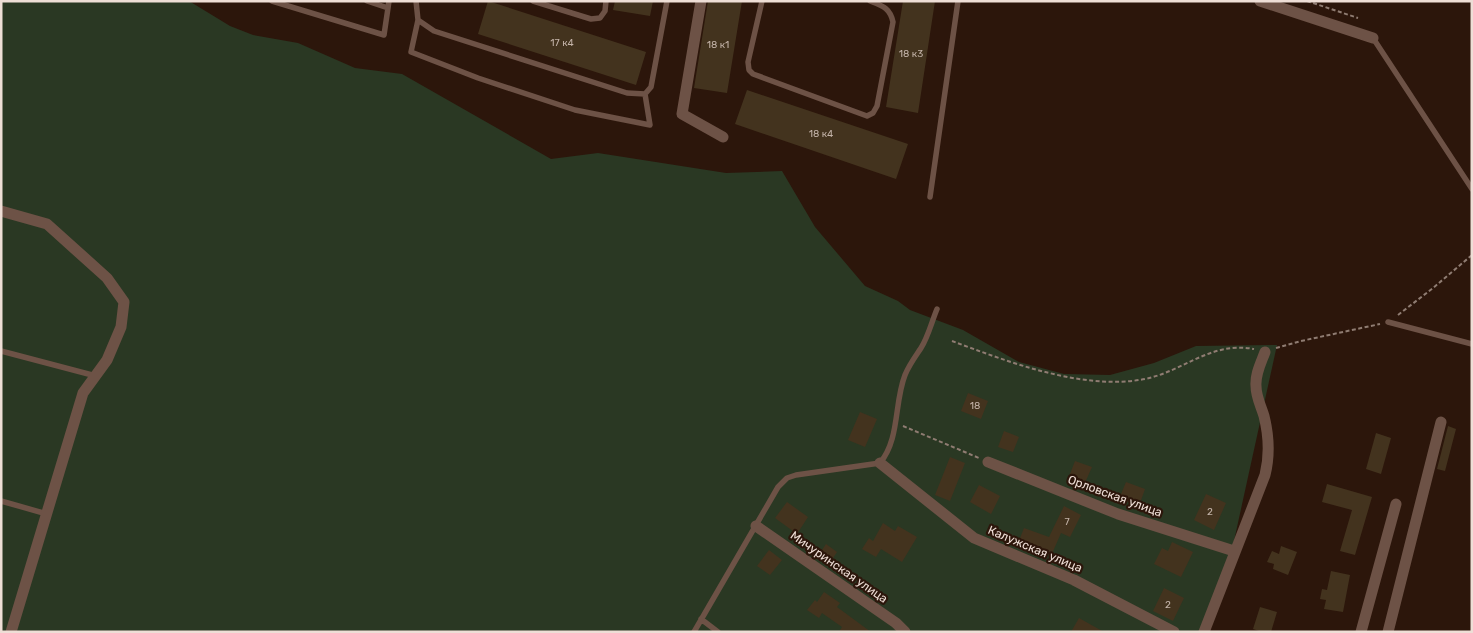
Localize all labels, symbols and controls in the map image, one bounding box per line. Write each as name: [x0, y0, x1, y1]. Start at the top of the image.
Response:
house number: 17 к4: [550, 37, 574, 49]
house number: 18 к1: [707, 39, 729, 51]
house number: 18 к3: [899, 48, 923, 60]
house number: 18 к4: [809, 128, 833, 140]
house number: 18: [970, 400, 980, 412]
street label: Орловская улица: [1066, 472, 1164, 520]
house number: 2: [1207, 506, 1213, 518]
house number: 7: [1064, 516, 1070, 528]
street label: Калужская улица: [986, 523, 1084, 575]
street label: Мичуринская улица: [788, 528, 890, 606]
house number: 2: [1165, 599, 1171, 611]

